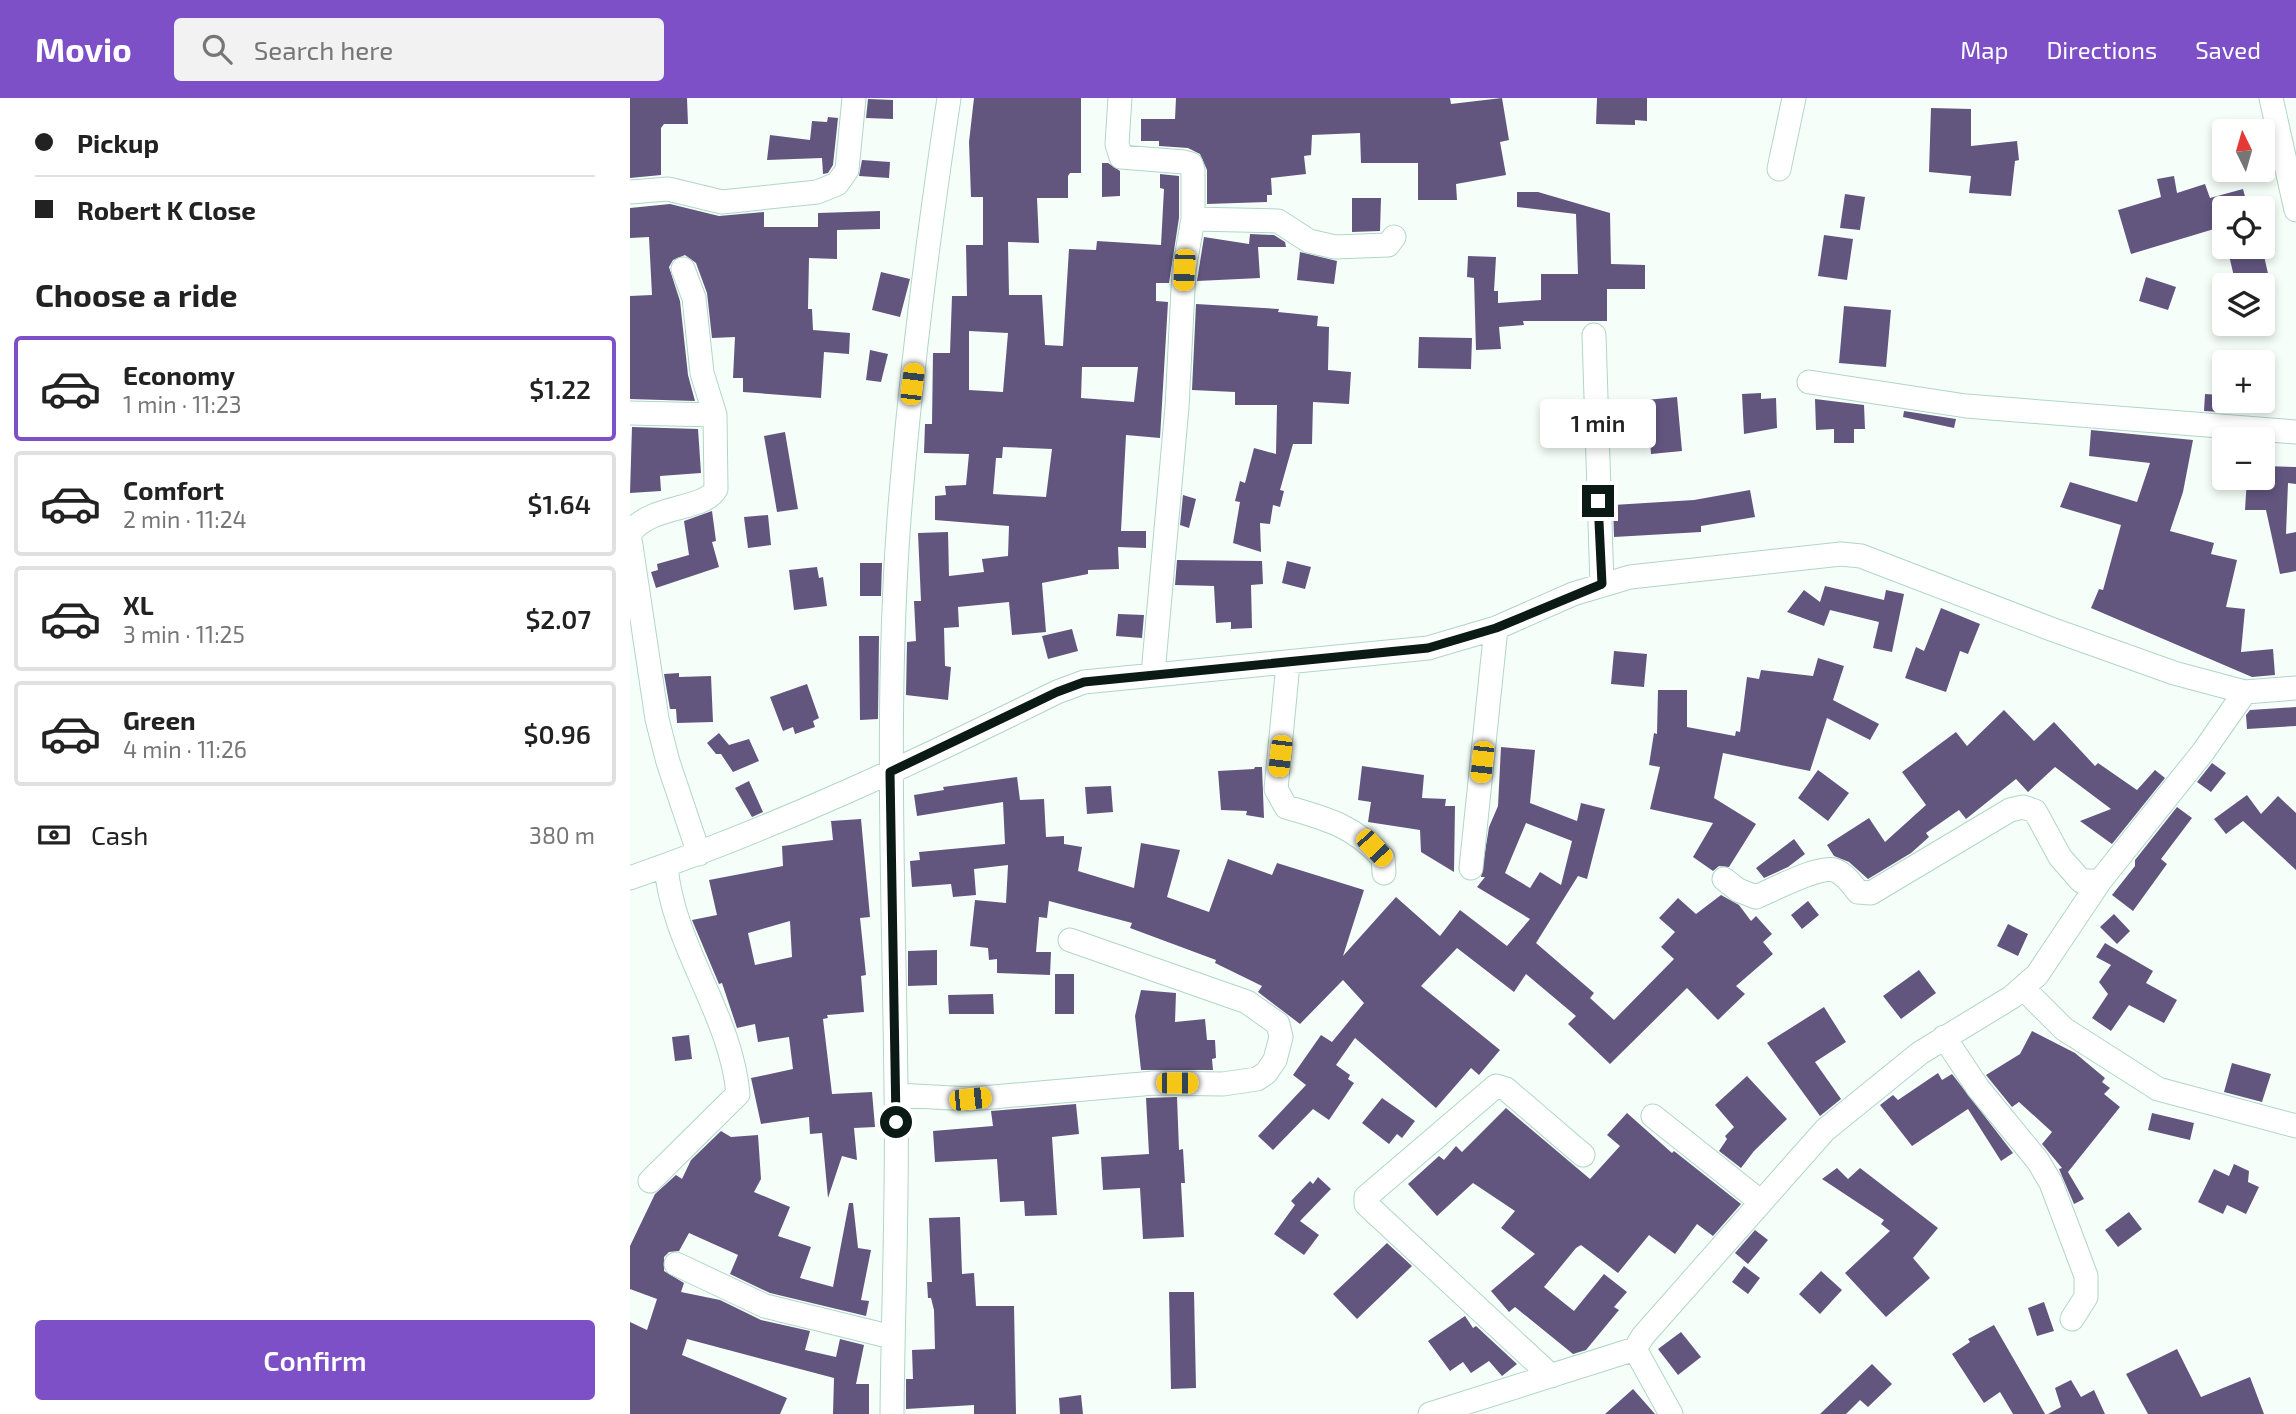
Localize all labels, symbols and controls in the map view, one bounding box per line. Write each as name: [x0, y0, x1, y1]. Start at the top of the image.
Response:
search box: [174, 18, 664, 81]
text: Movio: [35, 29, 132, 69]
icon: search: [198, 30, 236, 68]
text: Search here: [254, 34, 393, 65]
text: Map: [1960, 35, 2008, 64]
text: Directions: [2046, 35, 2157, 64]
text: Saved: [2195, 35, 2261, 64]
north arrow: [2212, 119, 2275, 182]
map controls: [2212, 119, 2275, 490]
text: Pickup: [77, 127, 159, 158]
text: Robert K Close: [77, 194, 256, 225]
button: locate: [2212, 196, 2275, 259]
car: [1173, 248, 1196, 292]
button: layers: [2212, 273, 2275, 336]
text: Choose a ride: [35, 275, 238, 313]
button: +: [2212, 350, 2275, 413]
icon: car: [39, 357, 102, 420]
text: Economy: [123, 359, 235, 390]
car: [900, 362, 925, 406]
text: $1.22: [529, 373, 591, 404]
text: 1 min · 11:23: [123, 390, 242, 418]
callout: 1 min: [1540, 400, 1656, 448]
text: 1 min: [1571, 409, 1625, 437]
button: −: [2212, 427, 2275, 490]
icon: car: [39, 472, 102, 535]
text: Comfort: [123, 474, 224, 505]
route end: [1582, 485, 1614, 517]
text: $1.64: [528, 488, 591, 519]
text: 2 min · 11:24: [123, 505, 247, 533]
icon: car: [39, 587, 102, 650]
text: XL: [123, 589, 154, 620]
text: $2.07: [525, 603, 591, 634]
text: 3 min · 11:25: [123, 620, 245, 648]
icon: car: [39, 702, 102, 765]
text: Green: [123, 704, 196, 735]
text: $0.96: [524, 718, 591, 749]
car: [1268, 734, 1293, 778]
text: 4 min · 11:26: [123, 735, 247, 763]
car: [1470, 740, 1495, 784]
icon: cash: [35, 816, 73, 854]
text: Cash: [91, 819, 148, 850]
text: 380 m: [529, 821, 595, 849]
car: [1352, 825, 1397, 871]
car: [1157, 1073, 1199, 1094]
car: [949, 1086, 992, 1112]
route start: [880, 1106, 912, 1138]
button: Confirm: [35, 1320, 595, 1400]

